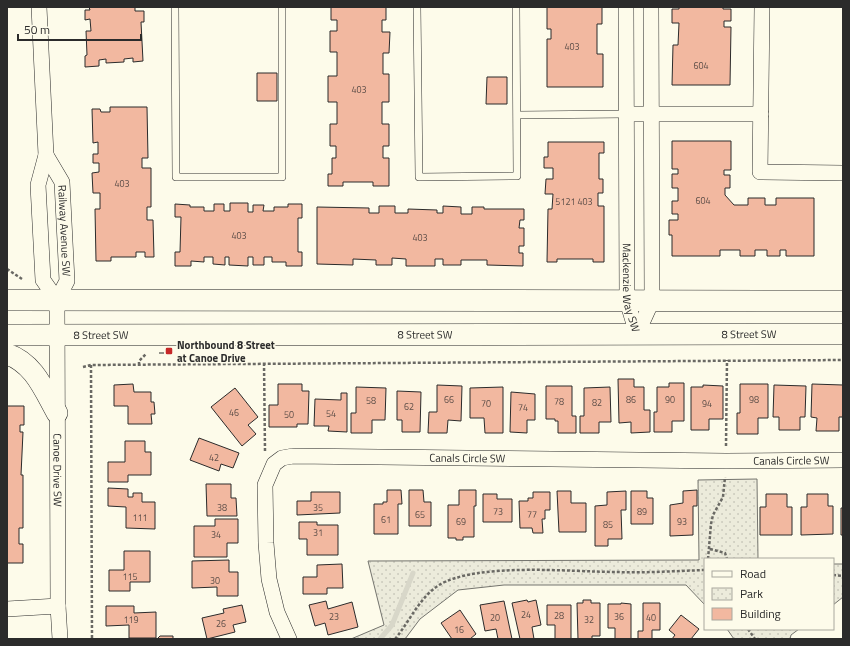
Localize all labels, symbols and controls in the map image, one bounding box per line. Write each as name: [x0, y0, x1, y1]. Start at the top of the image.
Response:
scale bar: [18, 16, 141, 42]
text: 50 m: [24, 20, 50, 39]
house number: 403: [564, 40, 580, 53]
house number: 604: [693, 59, 709, 72]
house number: 403: [351, 83, 367, 96]
house number: 403: [114, 177, 130, 190]
street label: Railway Avenue SW: [54, 185, 75, 277]
house number: 604: [695, 194, 711, 207]
house number: 5121 403: [555, 195, 593, 208]
house number: 403: [231, 229, 247, 242]
house number: 403: [412, 231, 428, 244]
street label: Mackenzie Way SW: [619, 243, 644, 334]
street label: 8 Street SW: [397, 326, 453, 343]
street label: 8 Street SW: [721, 326, 777, 342]
street label: 8 Street SW: [73, 327, 129, 343]
place label: Northbound 8 Street at Canoe Drive: [177, 337, 275, 366]
marker: Northbound 8 Street at Canoe Drive: [164, 346, 174, 356]
house number: 66: [444, 393, 454, 406]
house number: 86: [626, 393, 636, 406]
house number: 90: [665, 393, 675, 406]
house number: 98: [749, 393, 759, 406]
house number: 58: [366, 394, 376, 407]
house number: 78: [554, 395, 564, 408]
house number: 82: [592, 396, 602, 409]
house number: 70: [481, 397, 491, 410]
house number: 94: [702, 397, 712, 410]
house number: 62: [404, 400, 414, 413]
house number: 74: [518, 401, 528, 414]
house number: 46: [229, 406, 239, 419]
house number: 54: [326, 407, 336, 420]
house number: 50: [284, 408, 294, 421]
street label: Canoe Drive SW: [49, 433, 66, 507]
street label: Canals Circle SW: [429, 450, 506, 466]
house number: 42: [209, 451, 219, 464]
street label: Canals Circle SW: [753, 452, 830, 469]
house number: 38: [217, 501, 227, 514]
house number: 35: [313, 501, 323, 514]
house number: 73: [493, 505, 503, 518]
house number: 89: [637, 505, 647, 518]
house number: 65: [415, 508, 425, 521]
house number: 77: [527, 508, 537, 521]
house number: 111: [132, 511, 148, 524]
house number: 61: [381, 513, 391, 526]
house number: 69: [456, 515, 466, 528]
house number: 93: [677, 515, 687, 528]
house number: 85: [603, 518, 613, 531]
house number: 31: [313, 526, 323, 539]
house number: 34: [211, 528, 221, 541]
legend: [704, 558, 834, 630]
text: Road: [740, 564, 766, 583]
house number: 115: [122, 570, 138, 583]
house number: 30: [210, 574, 220, 587]
text: Park: [740, 584, 763, 603]
text: Building: [740, 604, 781, 623]
house number: 24: [521, 608, 531, 621]
house number: 28: [554, 609, 564, 622]
house number: 23: [329, 610, 339, 623]
house number: 36: [614, 610, 624, 623]
house number: 20: [490, 611, 500, 624]
house number: 40: [646, 611, 656, 624]
house number: 119: [123, 613, 139, 626]
house number: 32: [584, 613, 594, 626]
house number: 26: [216, 617, 226, 630]
house number: 16: [454, 623, 464, 636]

